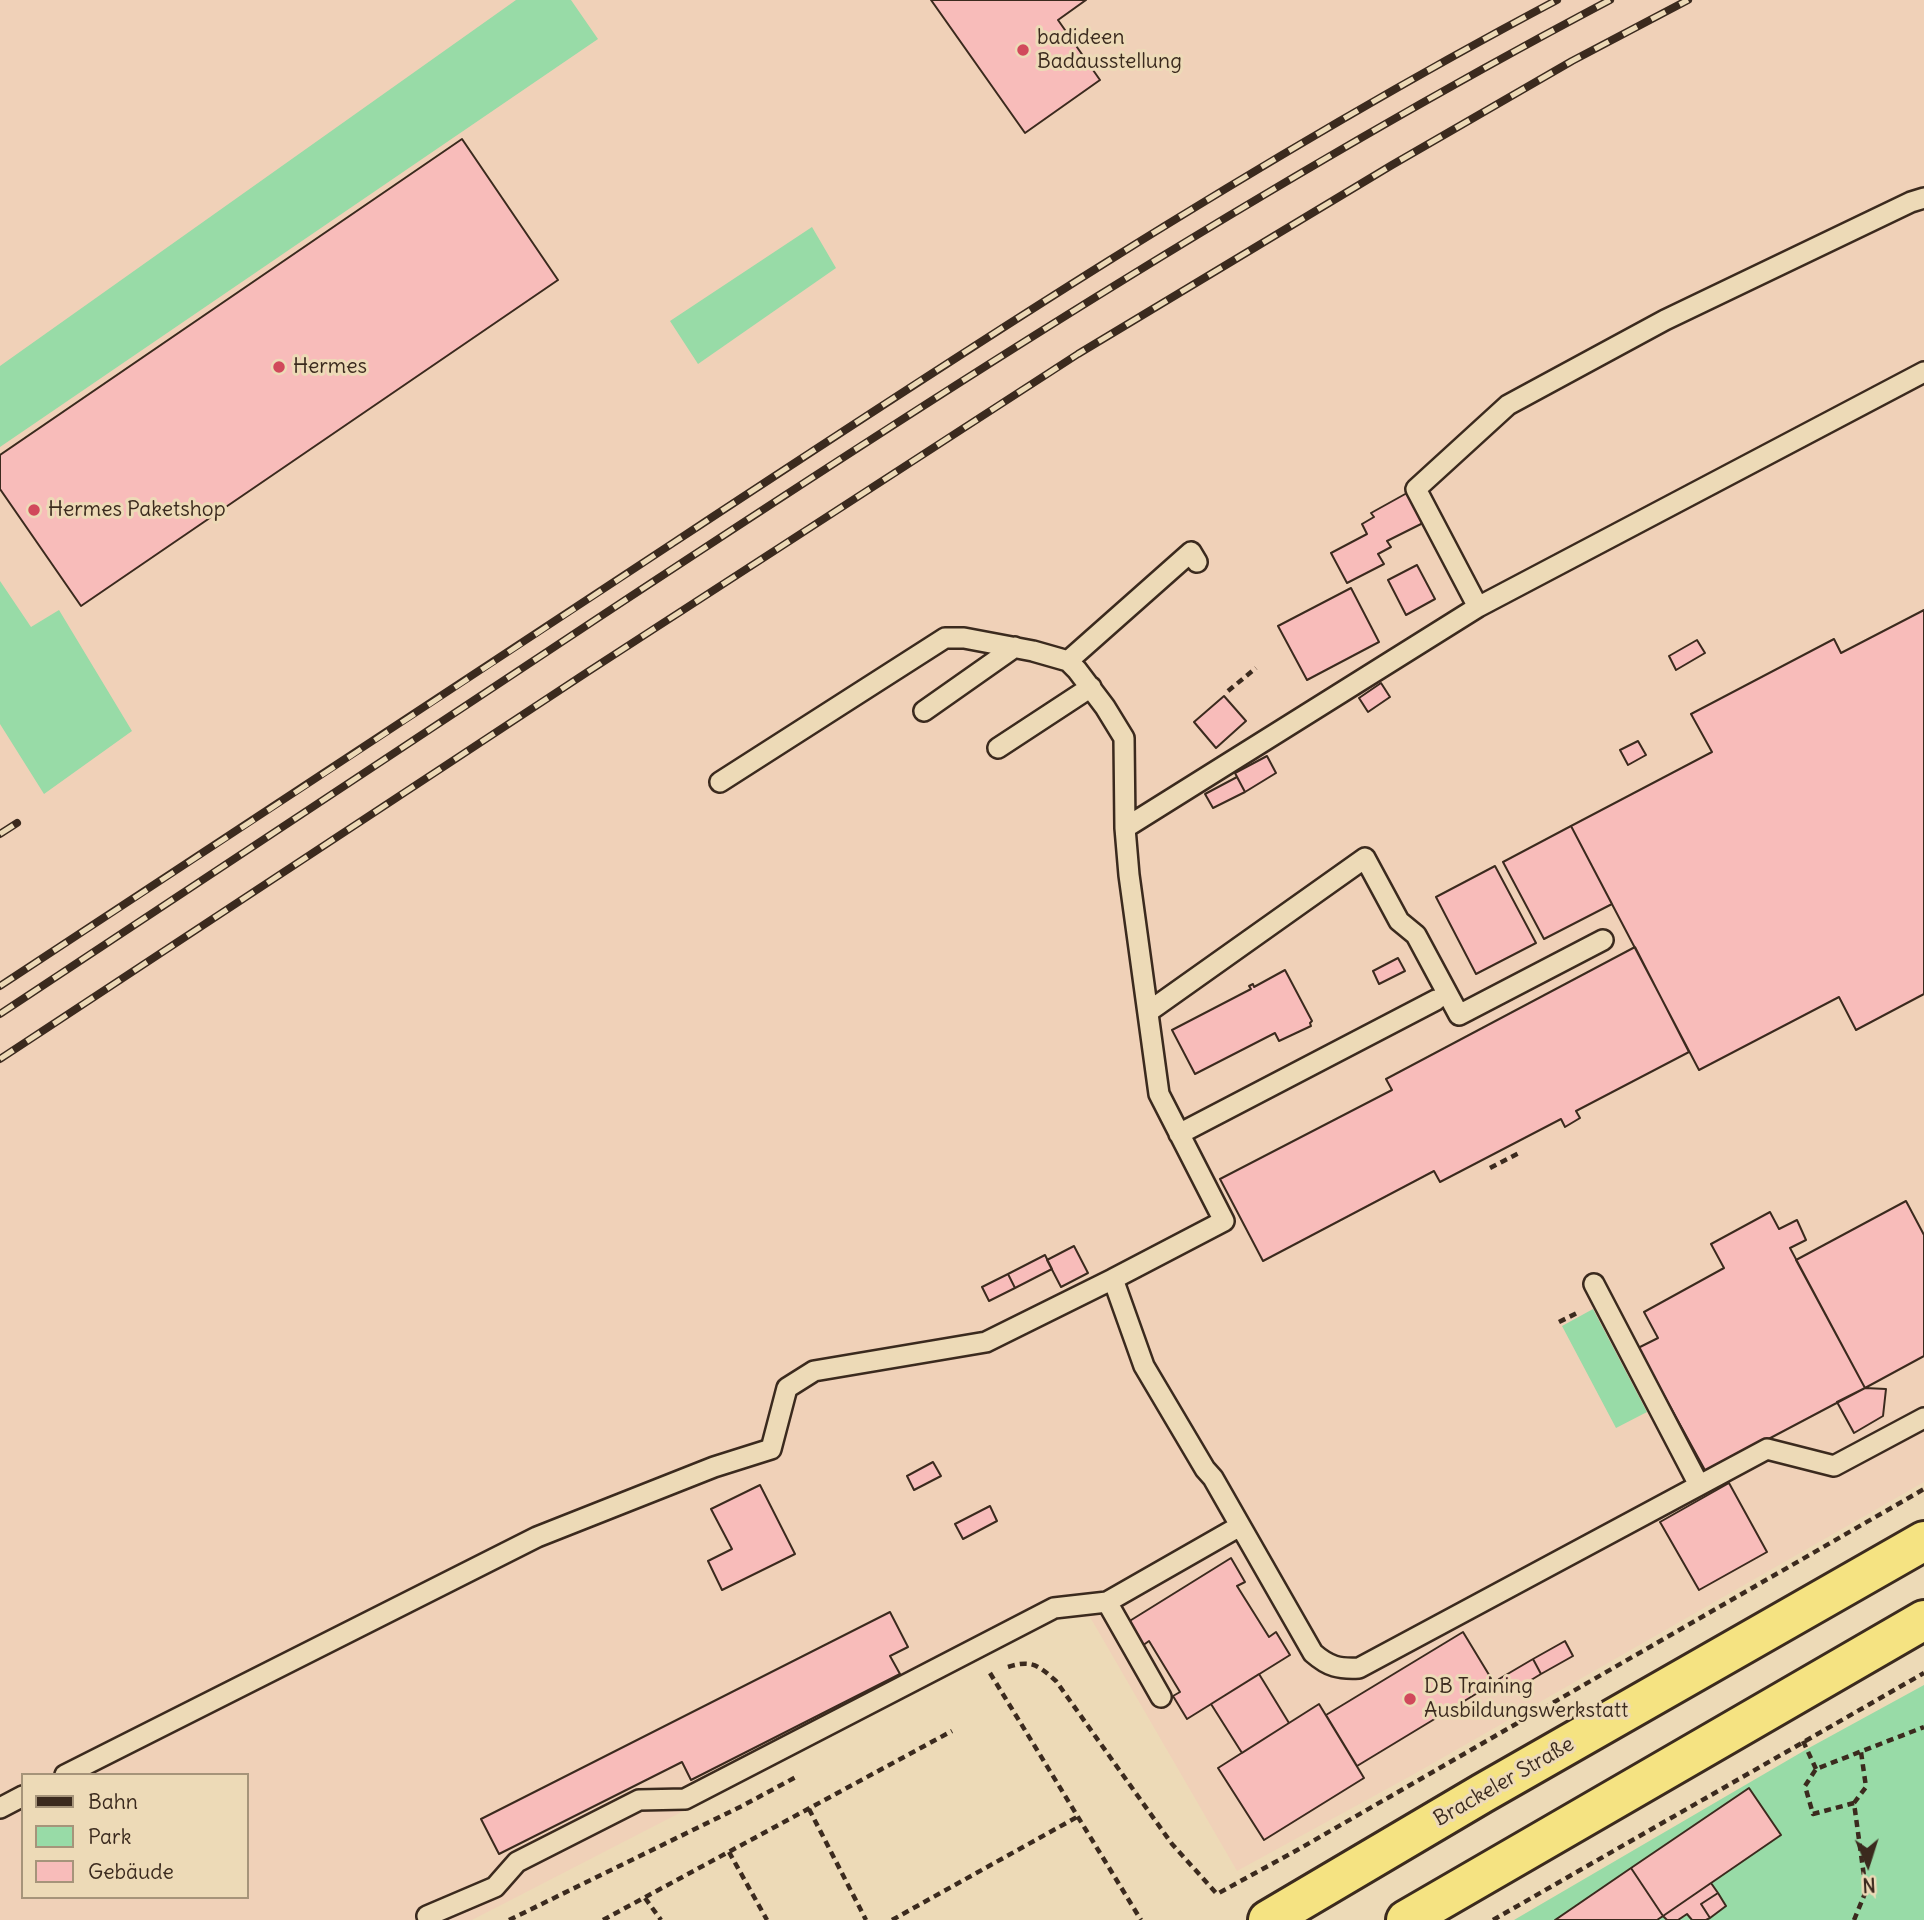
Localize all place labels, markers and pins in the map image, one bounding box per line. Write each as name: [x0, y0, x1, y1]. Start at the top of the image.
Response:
place label: badideen Badausstellung: [1037, 25, 1182, 75]
marker: badideen Badausstellung: [1015, 42, 1031, 58]
place label: Hermes: [293, 354, 367, 380]
marker: Hermes: [271, 359, 287, 375]
place label: Hermes Paketshop: [48, 497, 226, 523]
marker: Hermes Paketshop: [26, 502, 42, 518]
place label: DB Training Ausbildungswerkstatt: [1424, 1674, 1628, 1724]
marker: DB Training Ausbildungswerkstatt: [1402, 1691, 1418, 1707]

